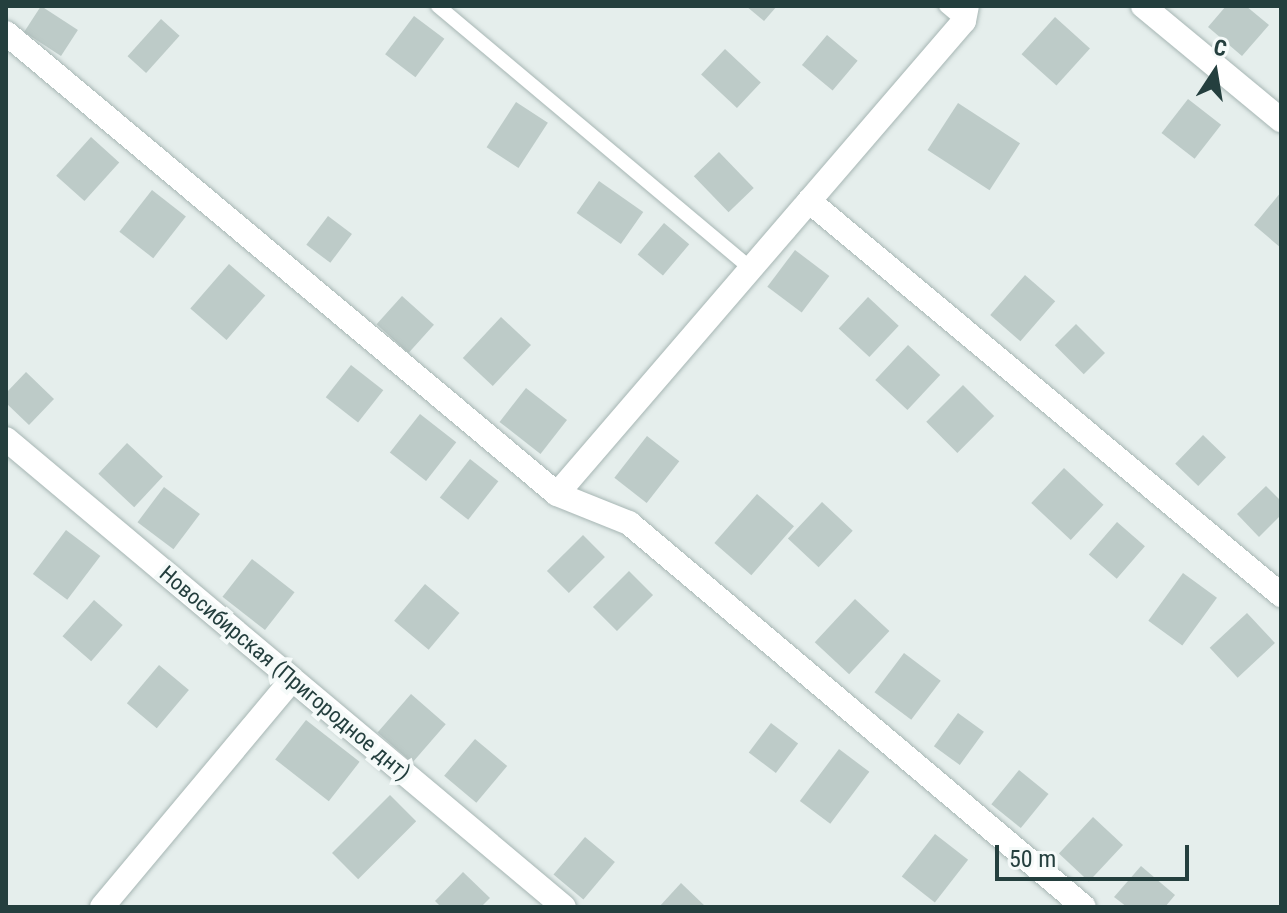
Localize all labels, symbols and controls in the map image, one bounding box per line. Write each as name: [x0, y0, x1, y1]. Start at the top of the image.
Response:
north arrow: [1175, 32, 1255, 112]
text: С: [1211, 35, 1229, 62]
street label: Новосибирская (Пригородное днт): [154, 560, 416, 786]
scale bar: [999, 829, 1193, 879]
text: 50 m: [1009, 845, 1056, 873]

